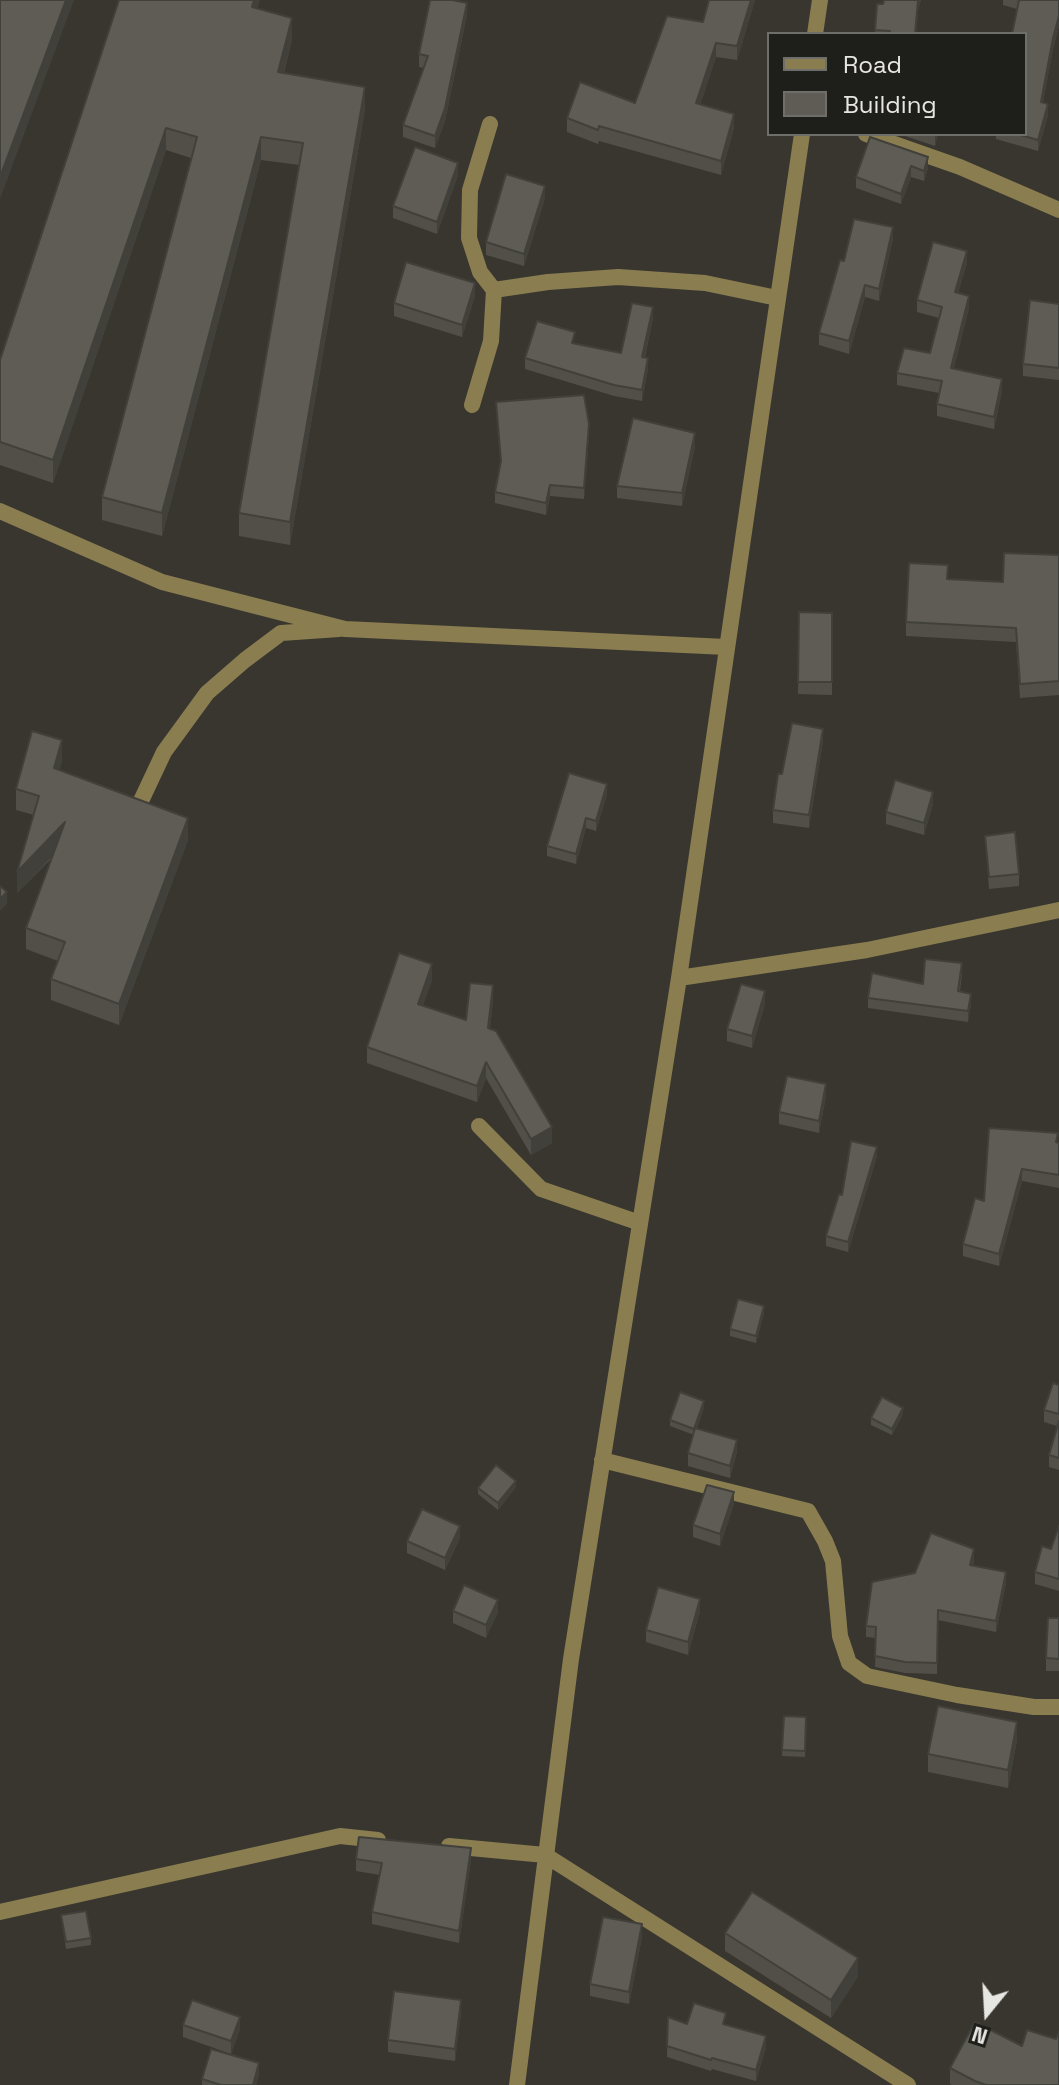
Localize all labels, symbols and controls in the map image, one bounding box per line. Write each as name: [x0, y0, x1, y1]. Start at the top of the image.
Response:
legend: [767, 32, 1027, 136]
text: Road: [843, 49, 902, 80]
text: Building: [843, 89, 937, 120]
north arrow: [947, 1973, 1027, 2053]
text: N: [968, 2020, 991, 2051]

